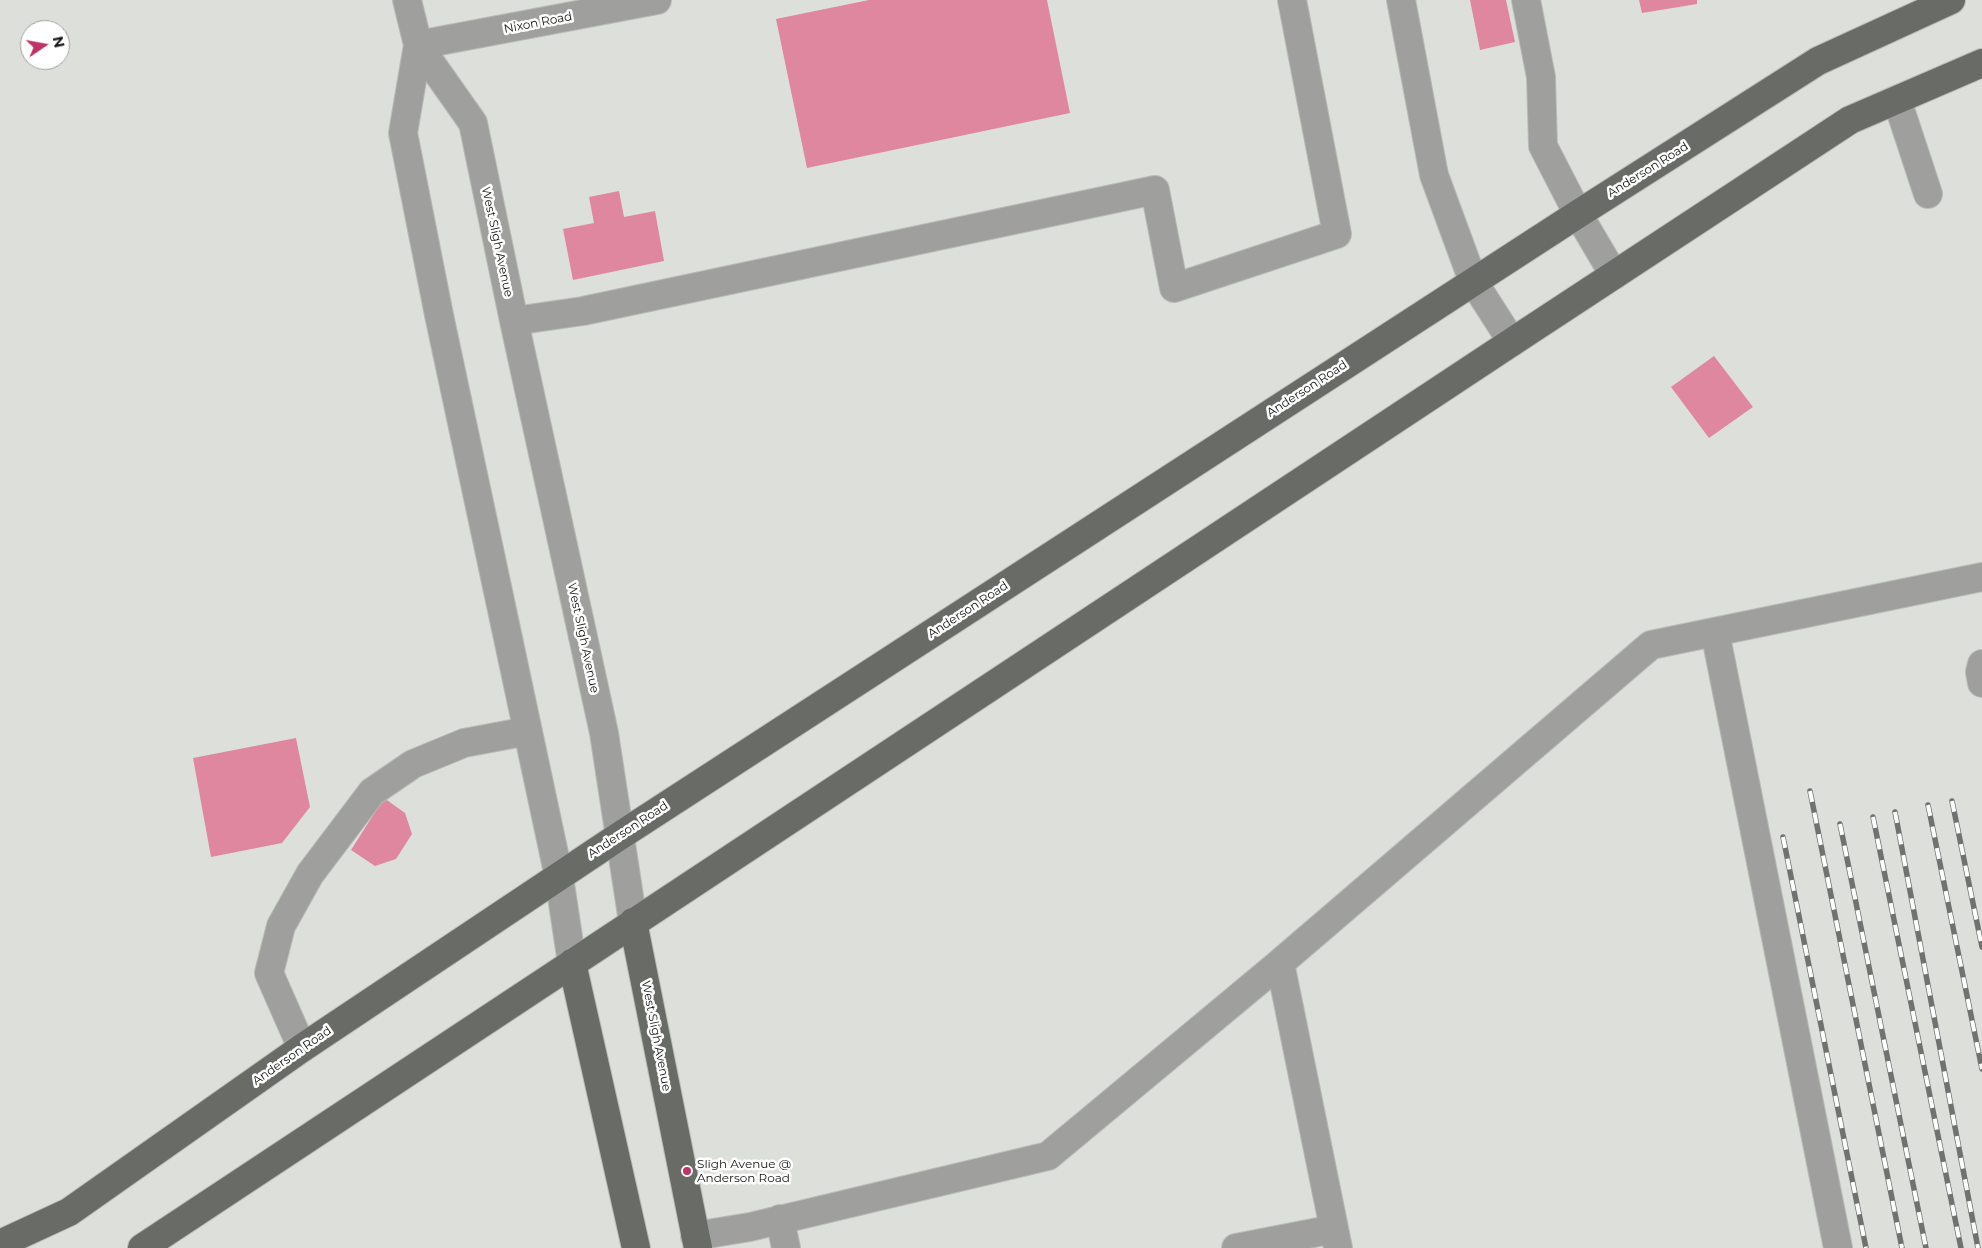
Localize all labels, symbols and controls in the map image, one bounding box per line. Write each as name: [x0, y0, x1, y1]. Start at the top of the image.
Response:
street label: Nixon Road: [503, 9, 573, 37]
north arrow: [20, 20, 70, 70]
text: N: [49, 35, 69, 49]
street label: Anderson Road: [1605, 139, 1691, 201]
street label: West Sligh Avenue: [478, 186, 516, 298]
street label: Anderson Road: [1264, 358, 1350, 420]
street label: Anderson Road: [925, 579, 1011, 641]
street label: West Sligh Avenue: [564, 582, 602, 694]
street label: Anderson Road: [585, 799, 671, 861]
street label: West Sligh Avenue: [638, 979, 674, 1093]
street label: Anderson Road: [250, 1023, 334, 1089]
place label: Sligh Avenue @ Anderson Road: [697, 1157, 791, 1185]
marker: Sligh Avenue @ Anderson Road: [681, 1165, 693, 1177]

